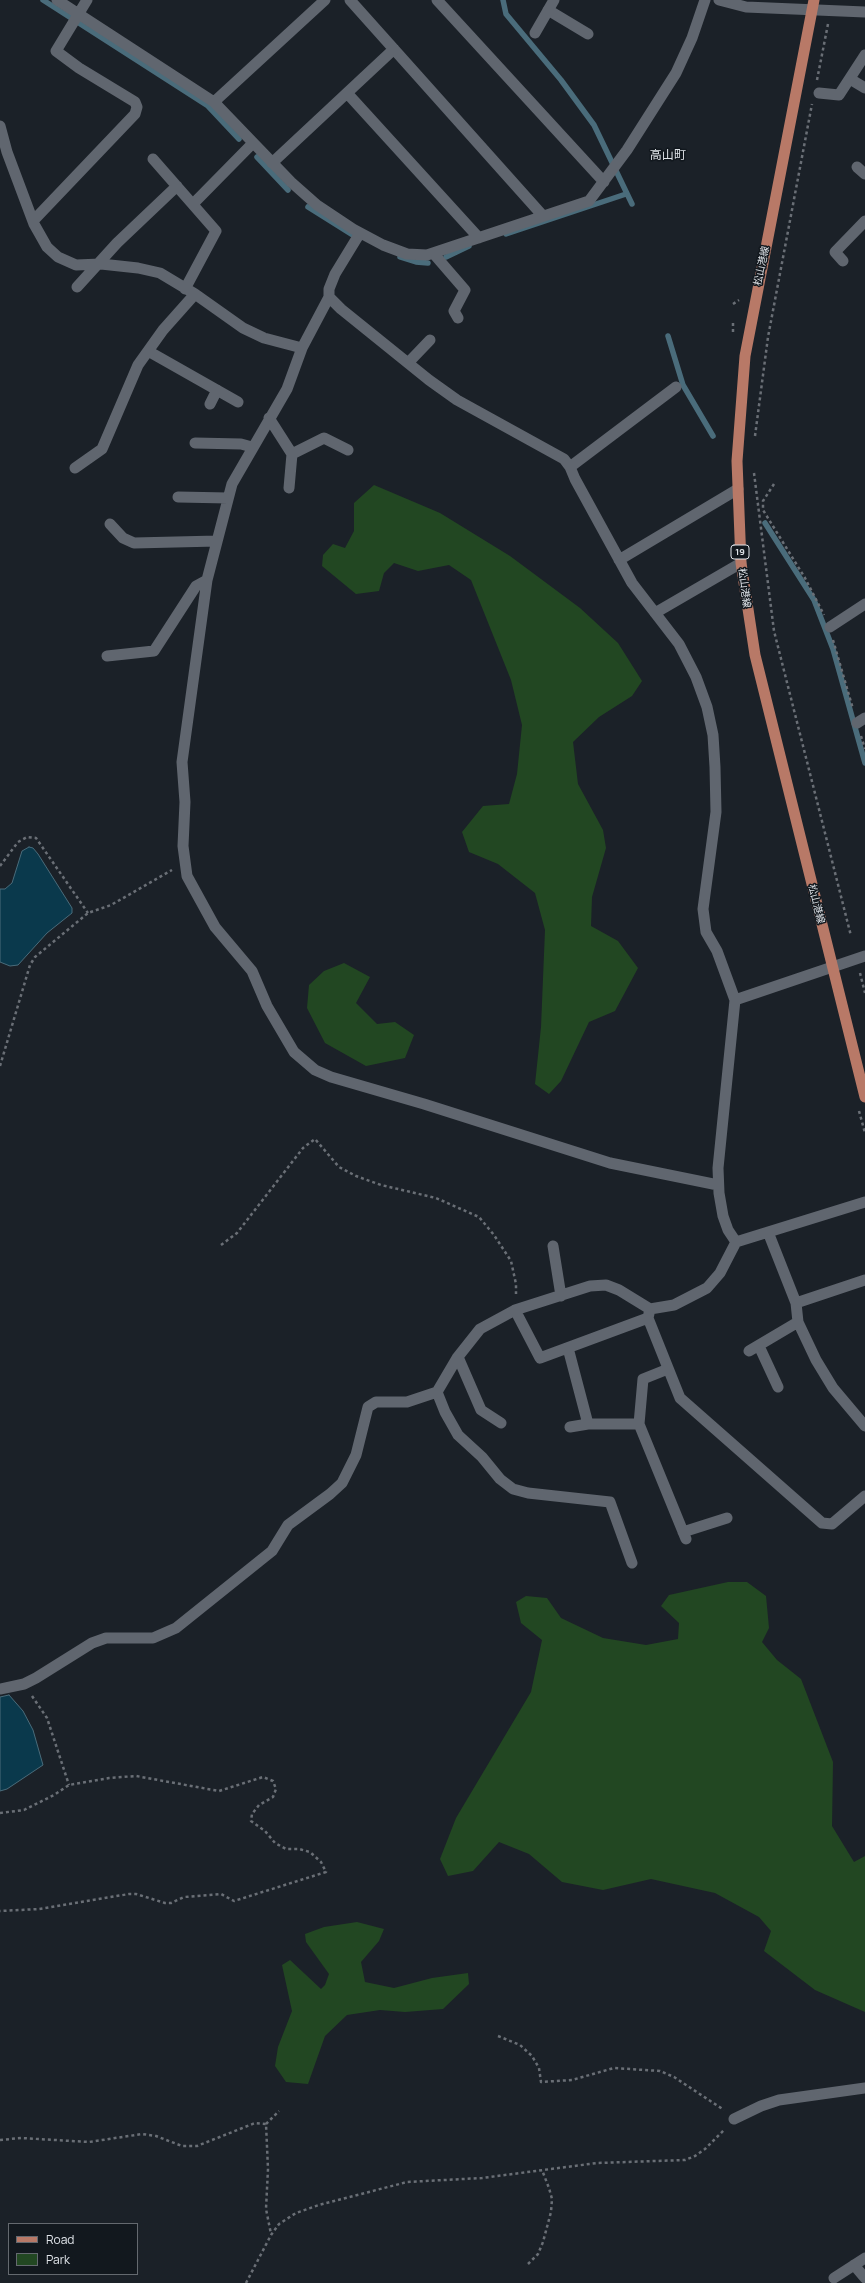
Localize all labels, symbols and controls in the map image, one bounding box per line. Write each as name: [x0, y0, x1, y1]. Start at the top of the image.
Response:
district label: 高山町: [650, 149, 686, 163]
street label: 松山港線: [752, 245, 772, 287]
road number: 19: [731, 545, 749, 559]
street label: 松山港線: [736, 567, 752, 609]
street label: 松山港線: [805, 883, 827, 925]
legend: [8, 2223, 138, 2275]
text: Road: [46, 2231, 74, 2248]
text: Park: [46, 2251, 70, 2268]

